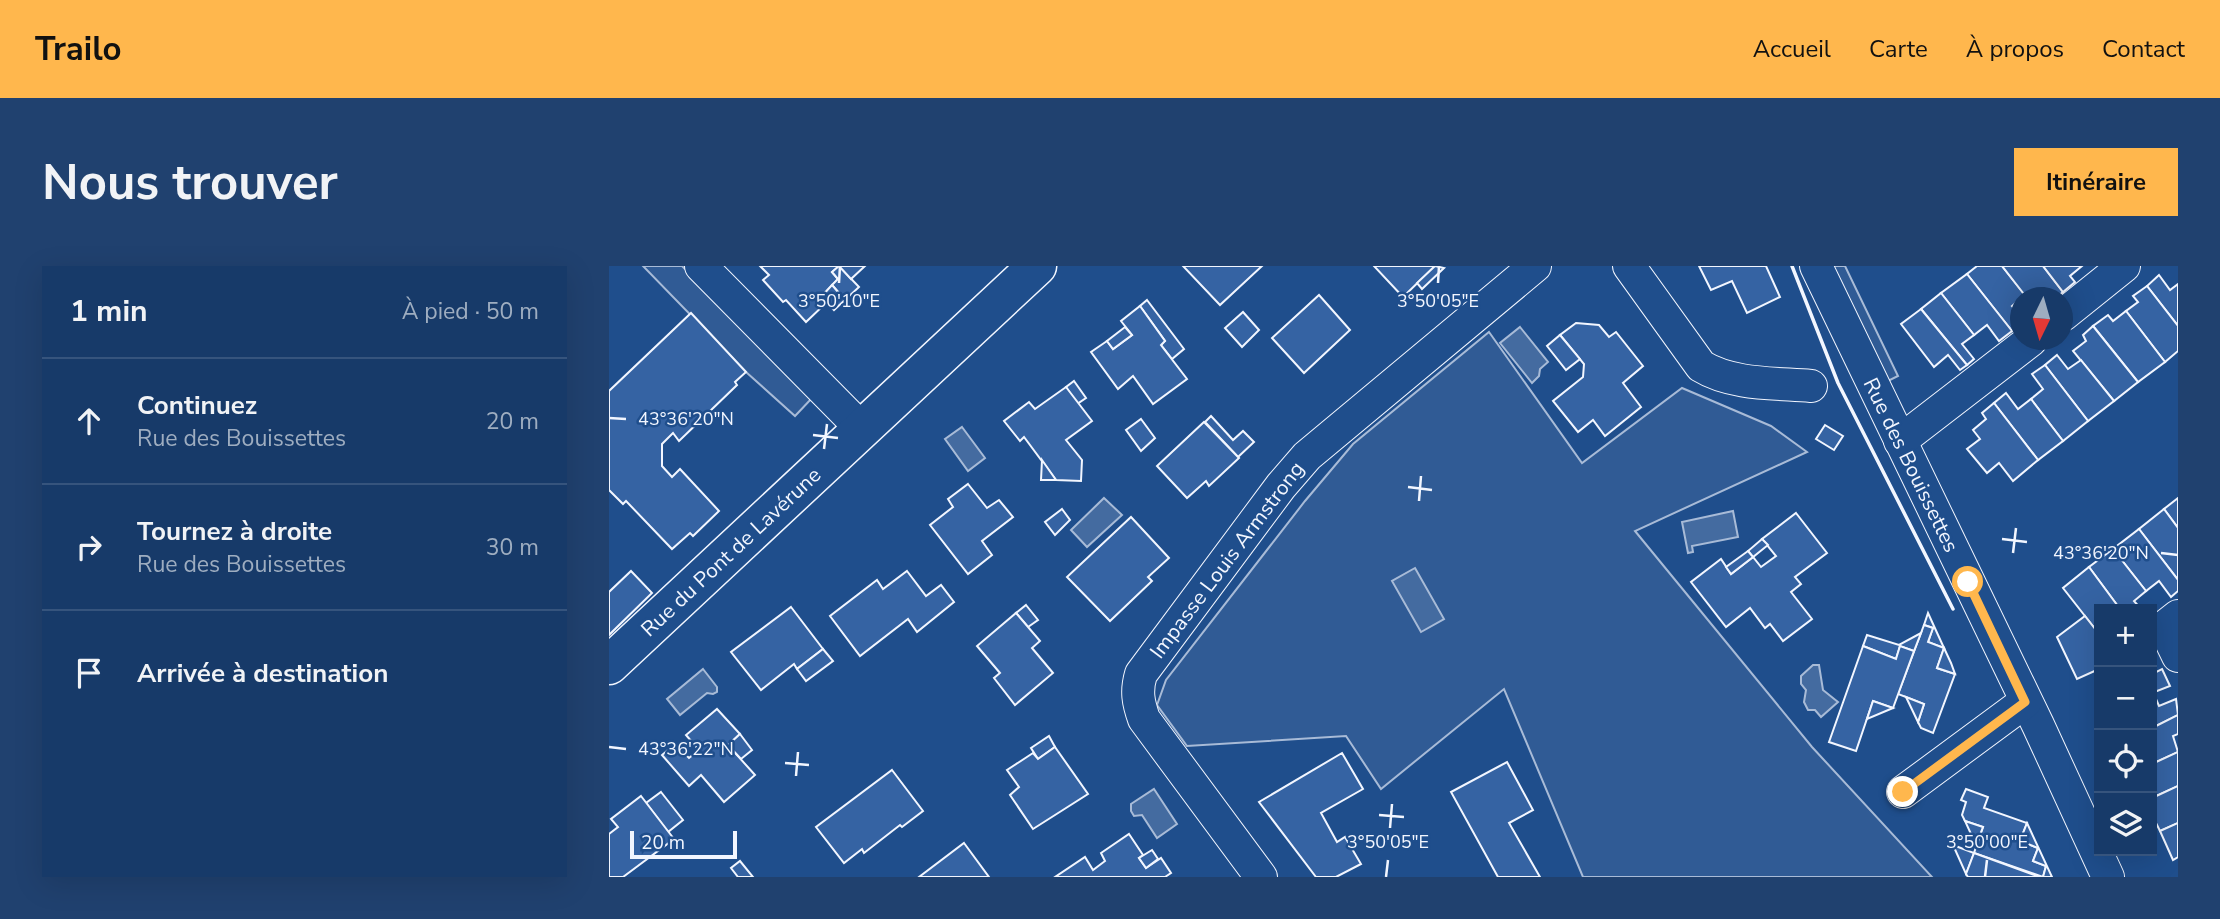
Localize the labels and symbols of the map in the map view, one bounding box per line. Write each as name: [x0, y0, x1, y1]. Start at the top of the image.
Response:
north arrow: [2010, 287, 2073, 350]
text: 3°50'10"E: [798, 289, 880, 313]
text: 3°50'05"E: [1397, 289, 1479, 313]
street label: Rue des Bouissettes: [1857, 373, 1965, 557]
text: 43°36'20"N: [638, 407, 734, 431]
street label: Impasse Louis Armstrong: [1144, 456, 1310, 664]
street label: Rue du Pont de Lavérune: [635, 461, 827, 643]
text: 43°36'20"N: [2053, 541, 2149, 565]
route start: [1952, 566, 1983, 597]
text: 43°36'22"N: [638, 737, 734, 761]
route end: [1887, 776, 1918, 807]
scale bar: [630, 828, 737, 860]
text: 3°50'05"E: [1347, 830, 1429, 854]
text: 3°50'00"E: [1946, 830, 2028, 854]

